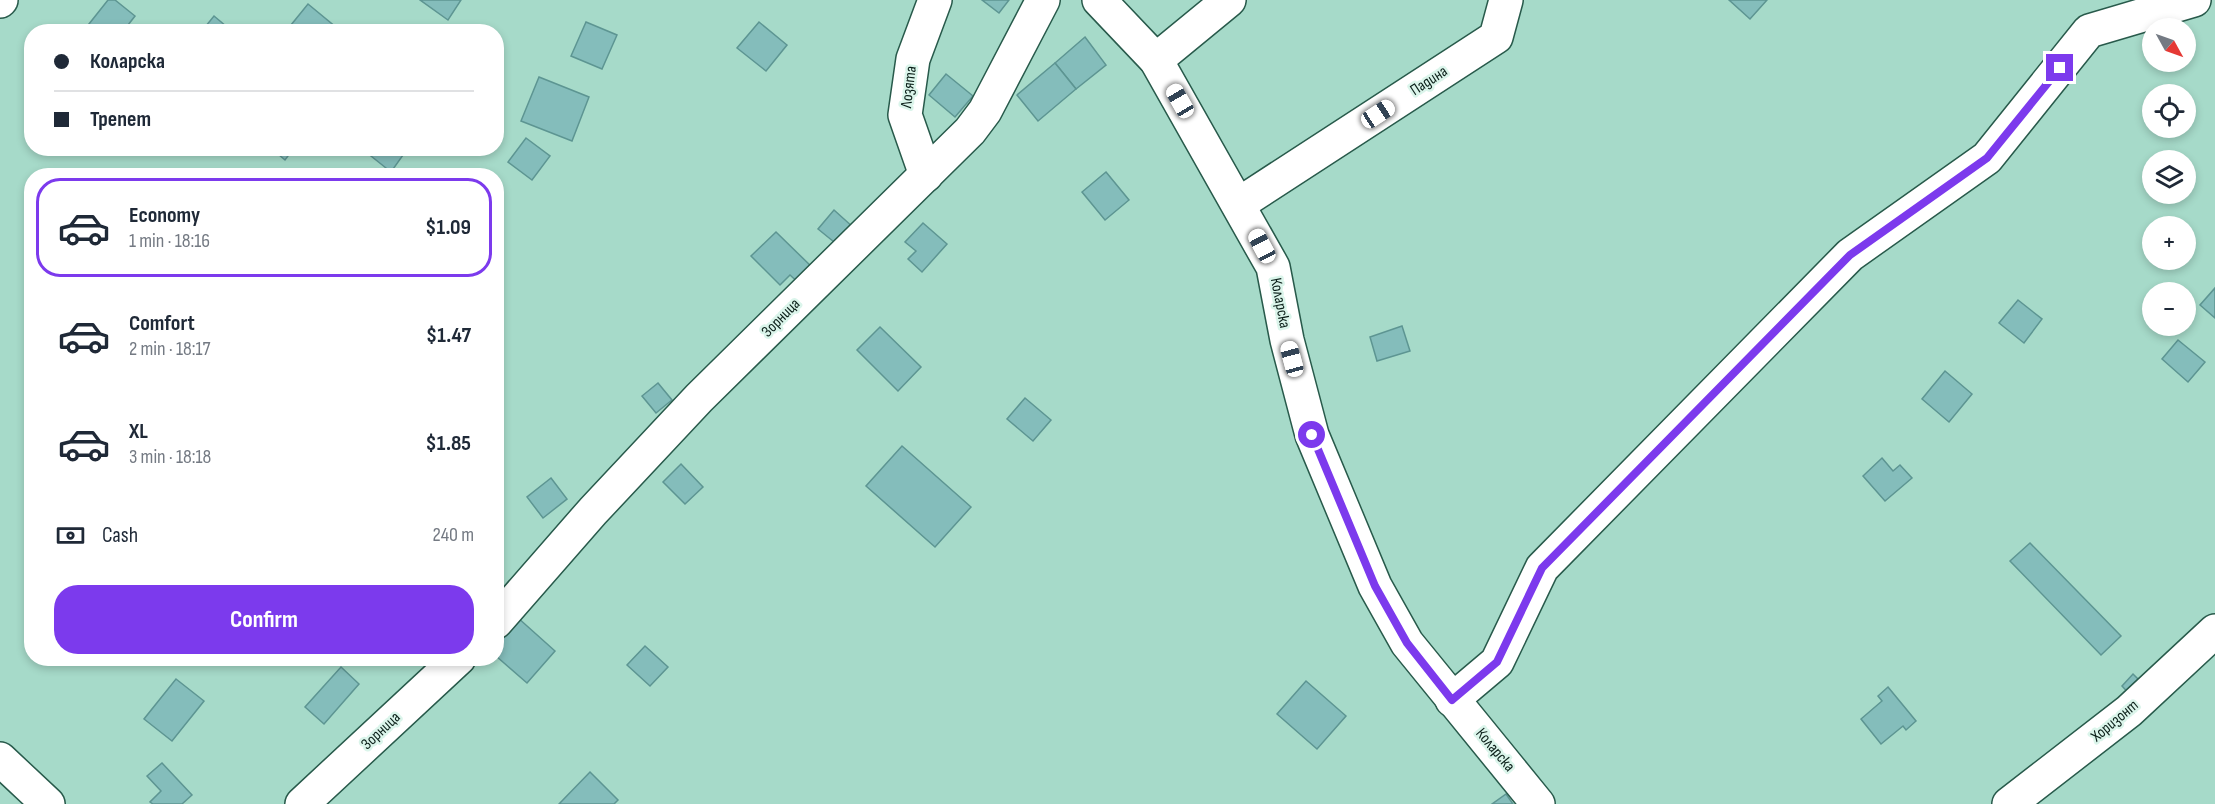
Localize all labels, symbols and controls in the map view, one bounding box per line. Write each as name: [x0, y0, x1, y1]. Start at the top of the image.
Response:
north arrow: [2142, 18, 2196, 72]
map controls: [2142, 18, 2196, 336]
text: Коларска: [90, 48, 165, 75]
route end: [2046, 54, 2073, 81]
street label: Падина: [1407, 62, 1451, 100]
street label: Лозята: [897, 65, 921, 110]
car: [1163, 81, 1197, 121]
button: locate: [2142, 84, 2196, 138]
car: [1358, 97, 1398, 131]
text: Трепет: [90, 106, 151, 133]
button: layers: [2142, 150, 2196, 204]
icon: car: [57, 201, 111, 255]
text: Economy: [129, 202, 200, 229]
text: $1.09: [425, 214, 471, 241]
button: +: [2142, 216, 2196, 270]
car: [1246, 226, 1278, 266]
text: 1 min · 18:16: [129, 229, 210, 253]
street label: Коларска: [1266, 276, 1294, 330]
button: −: [2142, 282, 2196, 336]
street label: Зорница: [758, 295, 804, 341]
icon: car: [57, 309, 111, 363]
text: Comfort: [129, 310, 195, 337]
text: $1.47: [426, 322, 471, 349]
text: 2 min · 18:17: [129, 337, 210, 361]
car: [1279, 339, 1305, 379]
icon: car: [57, 417, 111, 471]
text: XL: [129, 418, 148, 445]
route start: [1298, 421, 1325, 448]
text: $1.85: [426, 430, 471, 457]
text: 3 min · 18:18: [129, 445, 211, 469]
icon: cash: [54, 519, 87, 552]
text: Cash: [102, 522, 138, 549]
text: 240 m: [433, 523, 474, 547]
button: Confirm: [54, 585, 474, 654]
street label: Хоризонт: [2087, 696, 2142, 747]
street label: Зорница: [357, 708, 405, 754]
street label: Коларска: [1471, 724, 1519, 776]

